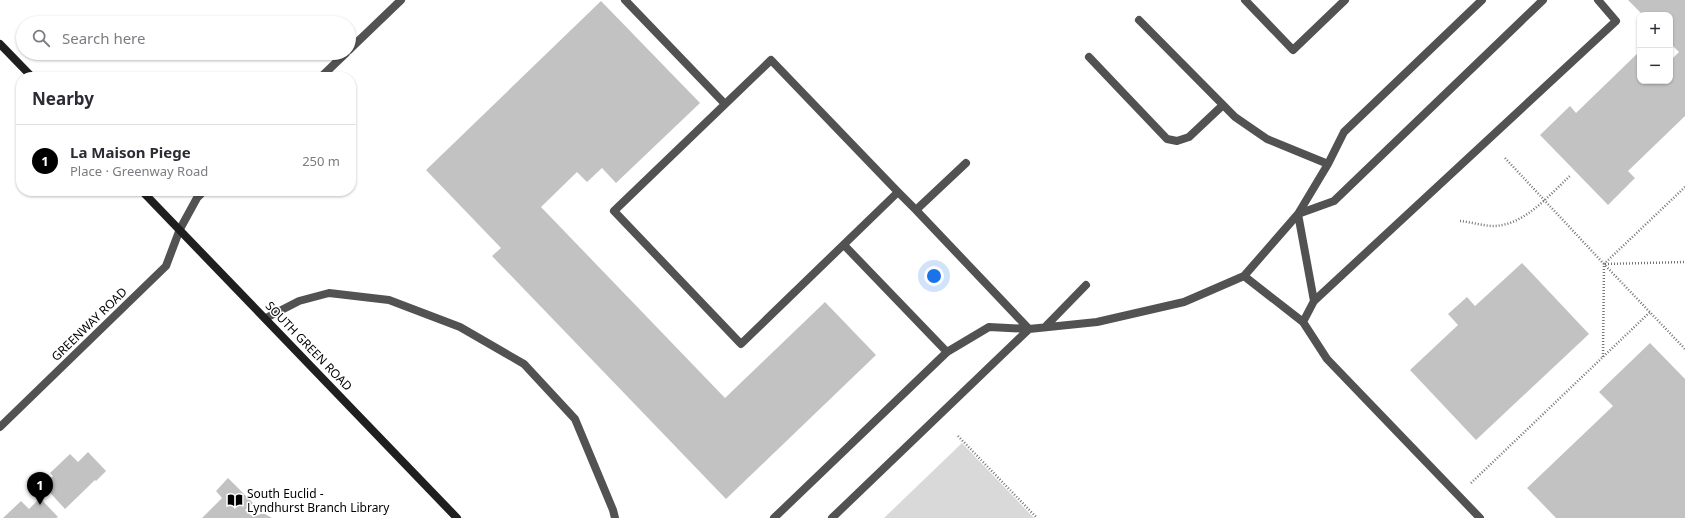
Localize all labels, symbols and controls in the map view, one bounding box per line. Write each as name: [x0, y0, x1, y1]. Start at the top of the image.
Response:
map controls: [1637, 12, 1673, 84]
button: +: [1637, 12, 1673, 48]
search box: [16, 16, 356, 60]
icon: search: [30, 27, 52, 49]
text: Search here: [62, 28, 145, 48]
button: −: [1637, 48, 1673, 84]
text: Nearby: [32, 87, 94, 110]
text: La Maison Piege: [70, 142, 191, 162]
text: 1: [41, 152, 49, 170]
text: 250 m: [302, 152, 340, 170]
text: Place · Greenway Road: [70, 162, 208, 180]
your location: [924, 266, 944, 286]
street label: GREENWAY ROAD: [47, 283, 131, 365]
street label: SOUTH GREEN ROAD: [262, 298, 356, 395]
pin: 1: [27, 472, 53, 505]
place label: South Euclid - Lyndhurst Branch Library: [247, 485, 390, 516]
library icon: South Euclid - Lyndhurst Branch Library: [226, 491, 244, 509]

